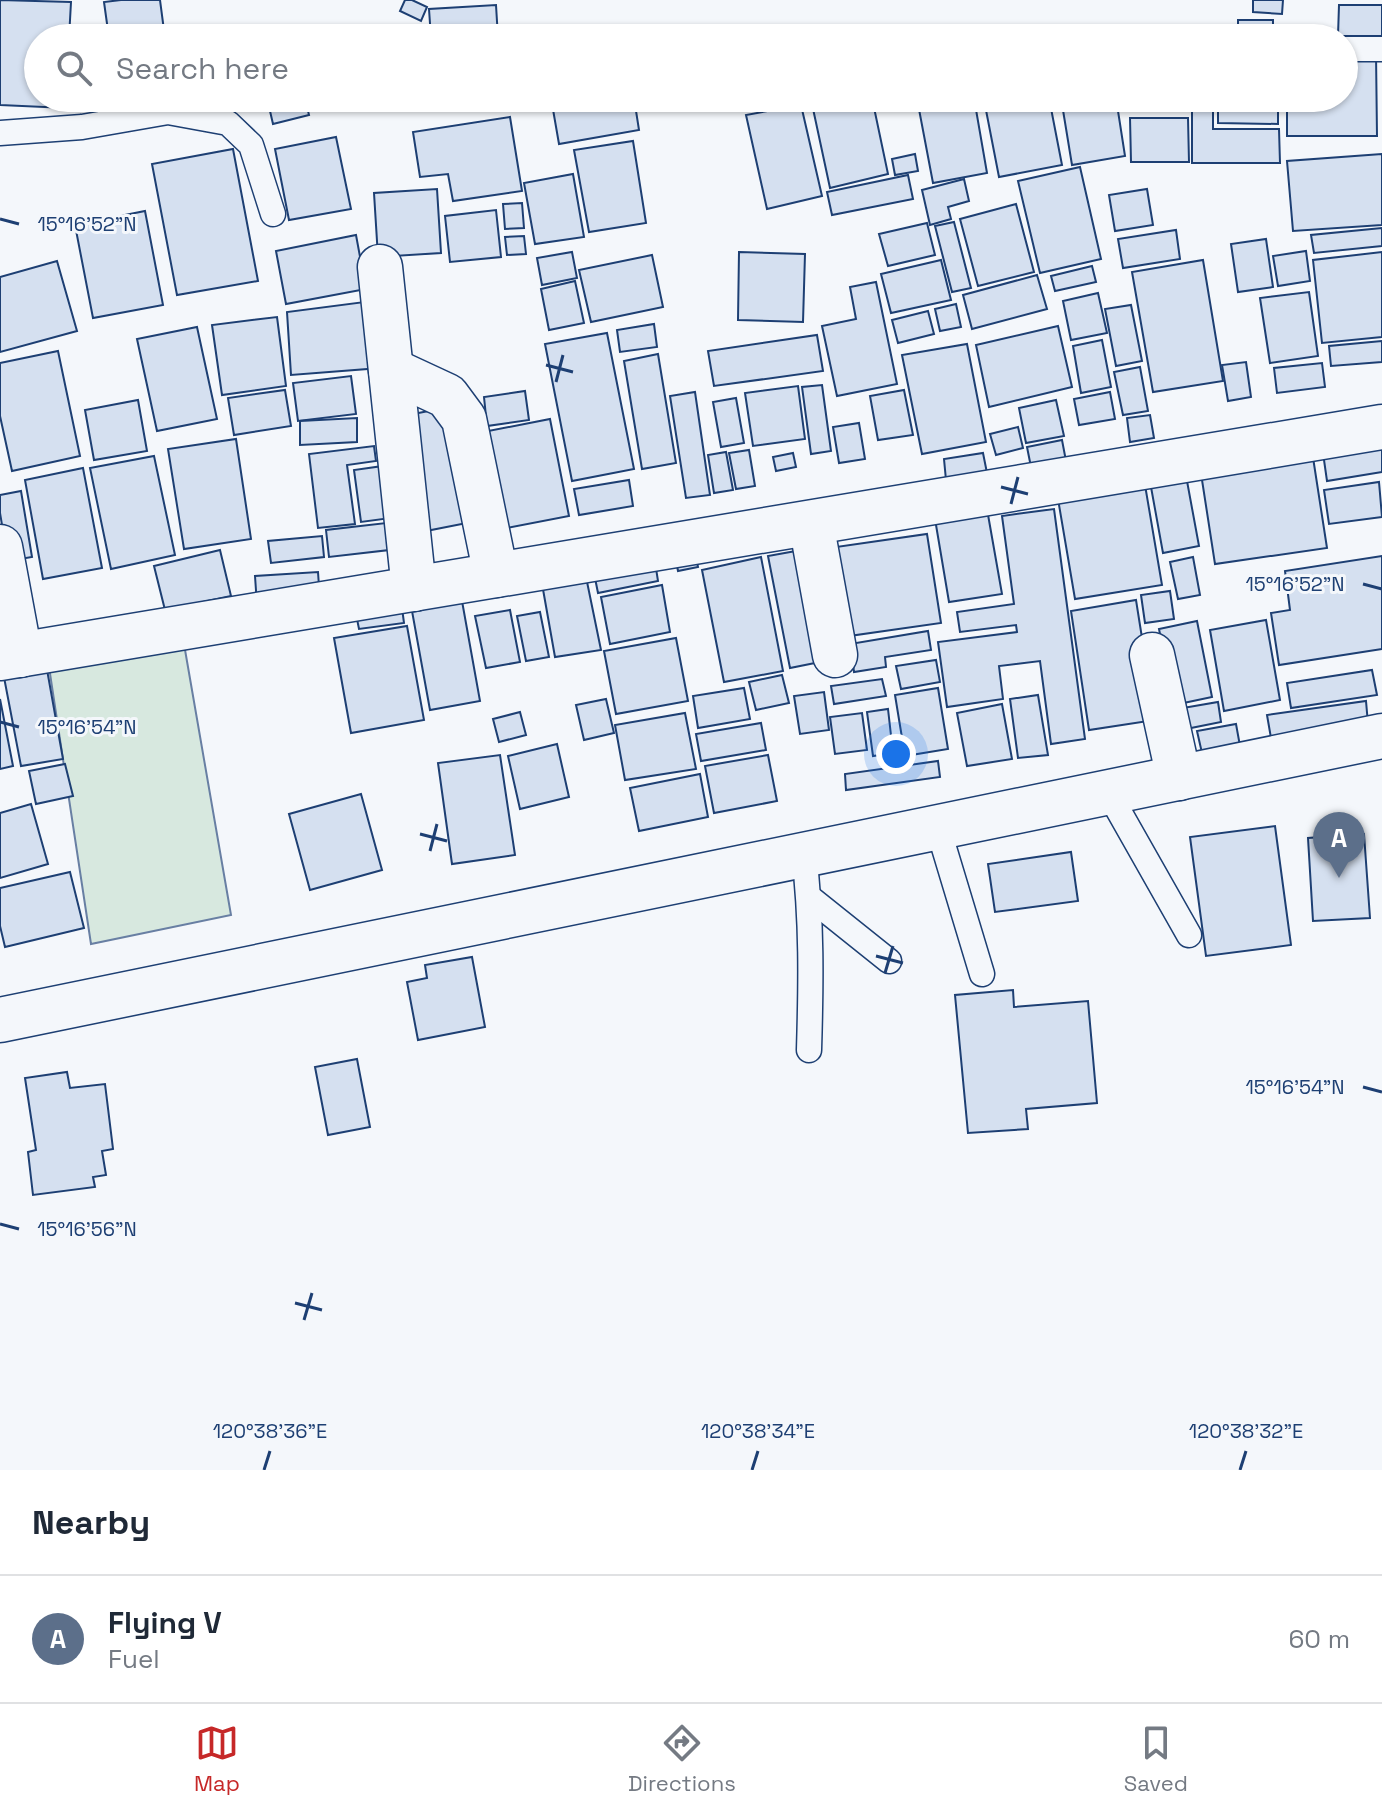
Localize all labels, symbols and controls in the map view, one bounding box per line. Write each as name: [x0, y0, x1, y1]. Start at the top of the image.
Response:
search box: [24, 24, 1358, 112]
icon: search: [52, 46, 96, 90]
text: Search here: [116, 49, 289, 88]
text: 15°16'52"N: [37, 211, 137, 237]
text: 15°16'52"N: [1245, 571, 1345, 597]
text: 15°16'54"N: [37, 714, 137, 740]
your location: [876, 734, 916, 774]
pin: A: [1313, 812, 1365, 878]
text: 15°16'54"N: [1245, 1074, 1345, 1100]
text: 15°16'56"N: [37, 1216, 137, 1242]
text: 120°38'36"E: [213, 1418, 327, 1444]
text: 120°38'34"E: [701, 1418, 815, 1444]
text: 120°38'32"E: [1189, 1418, 1303, 1444]
text: Nearby: [32, 1501, 150, 1544]
text: Flying V: [108, 1603, 222, 1642]
text: A: [50, 1622, 66, 1656]
text: 60 m: [1288, 1622, 1350, 1656]
text: Fuel: [108, 1642, 160, 1676]
tab: Map: [194, 1721, 240, 1797]
tab: Directions: [628, 1721, 736, 1797]
tab: Saved: [1124, 1721, 1188, 1797]

